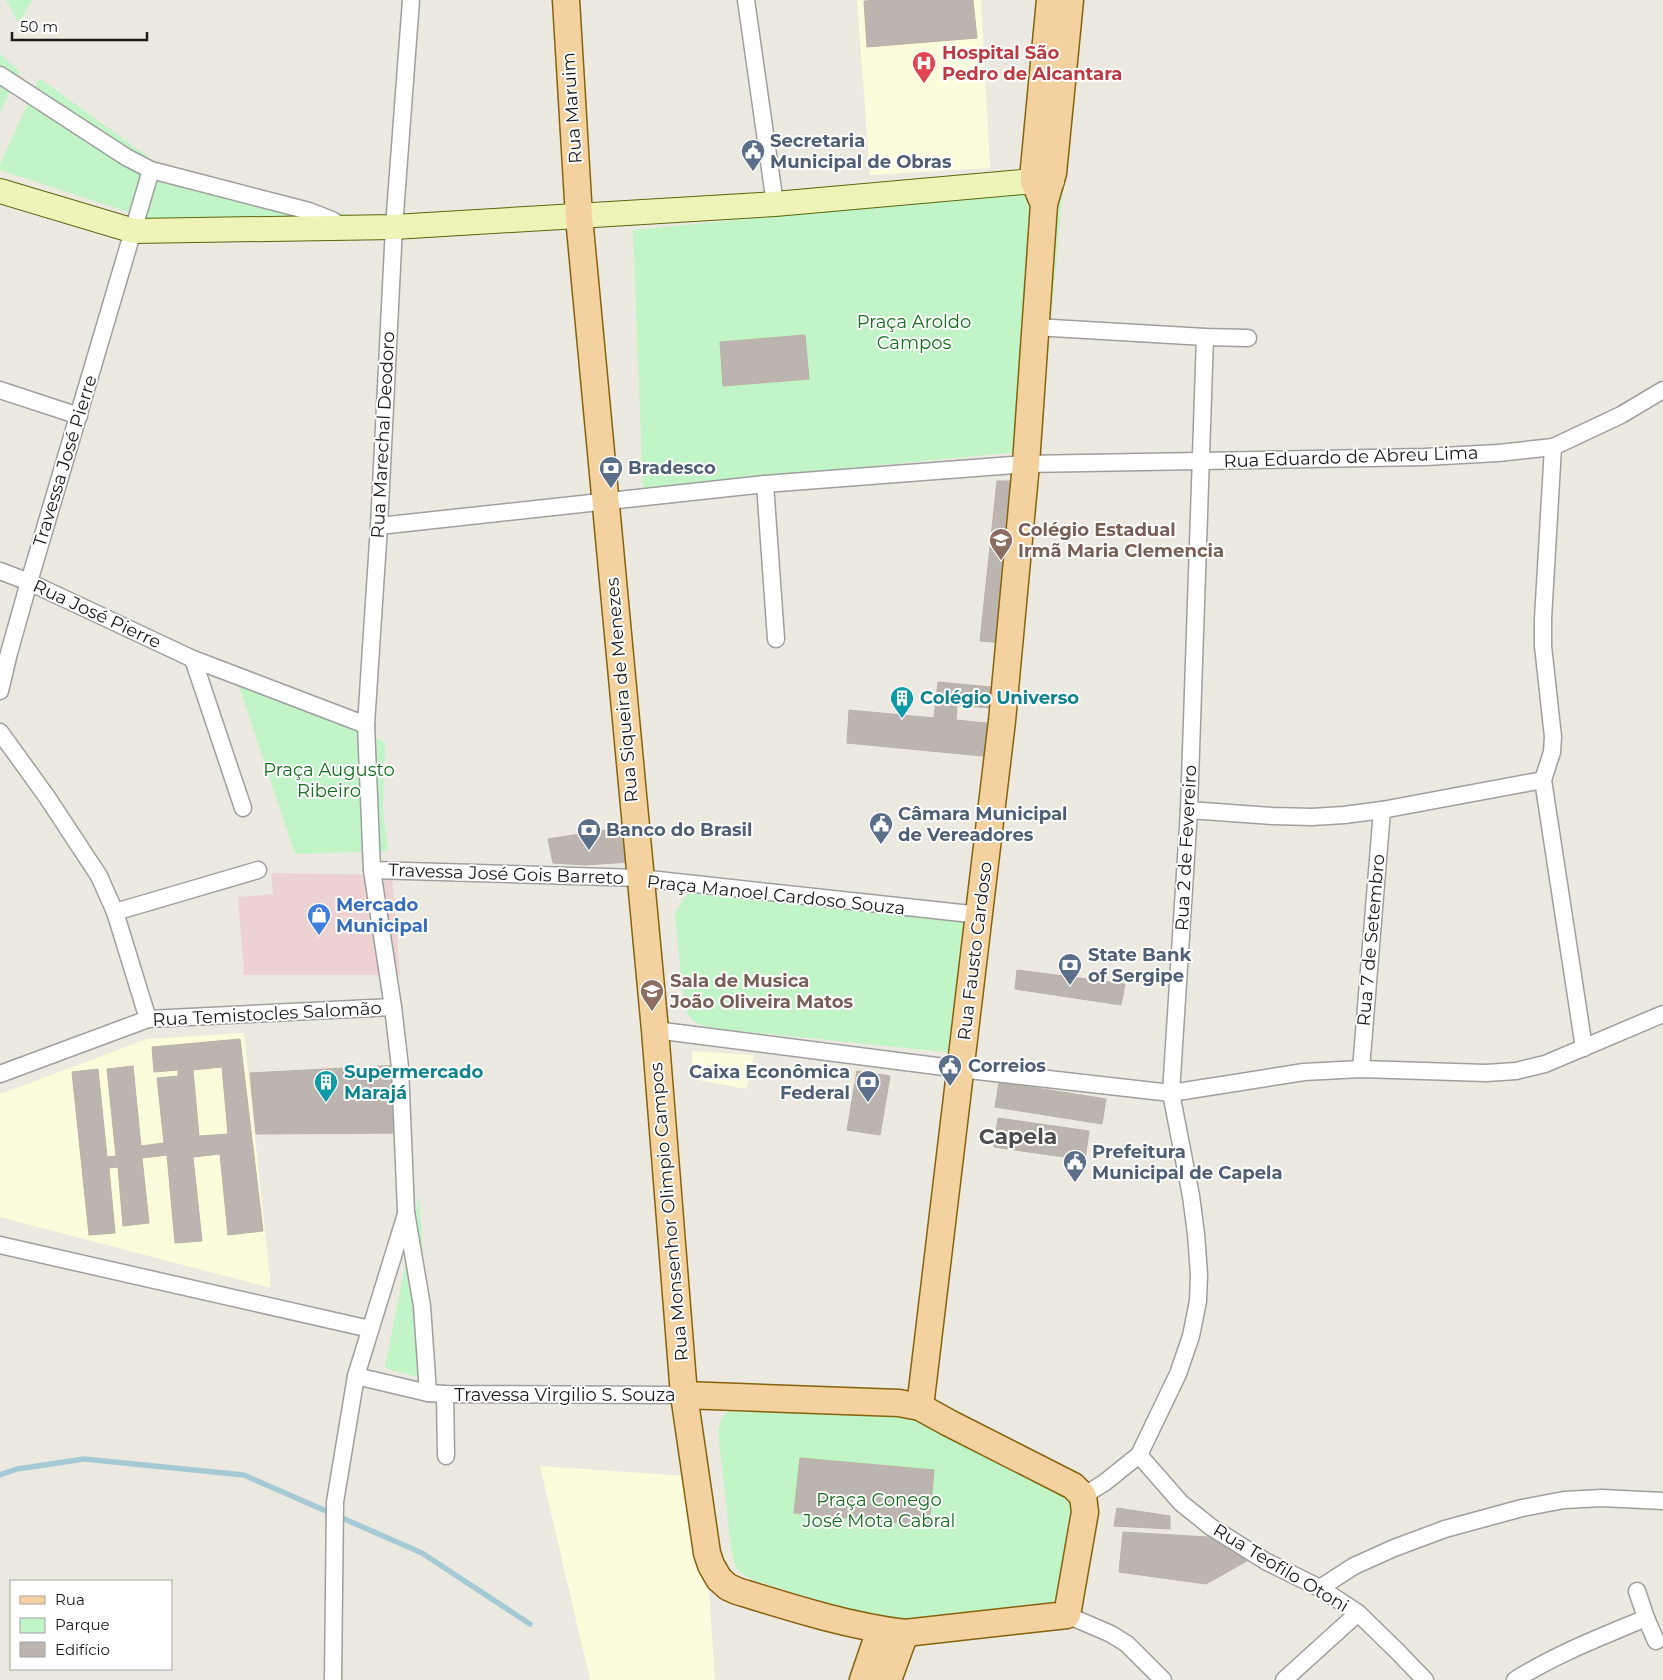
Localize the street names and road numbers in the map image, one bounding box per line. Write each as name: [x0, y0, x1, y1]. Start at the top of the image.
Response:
street label: Rua Maruim: [557, 52, 587, 164]
street label: Rua Marechal Deodoro: [367, 331, 399, 539]
street label: Travessa José Pierre: [28, 372, 102, 550]
street label: Rua Eduardo de Abreu Lima: [1223, 442, 1479, 472]
street label: Rua José Pierre: [29, 575, 165, 653]
street label: Rua Siqueira de Menezes: [601, 576, 643, 803]
street label: Rua 2 de Fevereiro: [1171, 764, 1201, 932]
street label: Rua 7 de Setembro: [1353, 853, 1389, 1027]
street label: Travessa José Gois Barreto: [388, 859, 624, 889]
street label: Rua Fausto Cardoso: [953, 860, 997, 1042]
street label: Praça Manoel Cardoso Souza: [646, 870, 906, 920]
street label: Rua Temistocles Salomão: [152, 997, 382, 1031]
street label: Rua Monsenhor Olimpio Campos: [645, 1061, 693, 1362]
street label: Travessa Virgilio S. Souza: [454, 1384, 676, 1406]
street label: Rua Teofilo Otoni: [1209, 1519, 1353, 1617]

